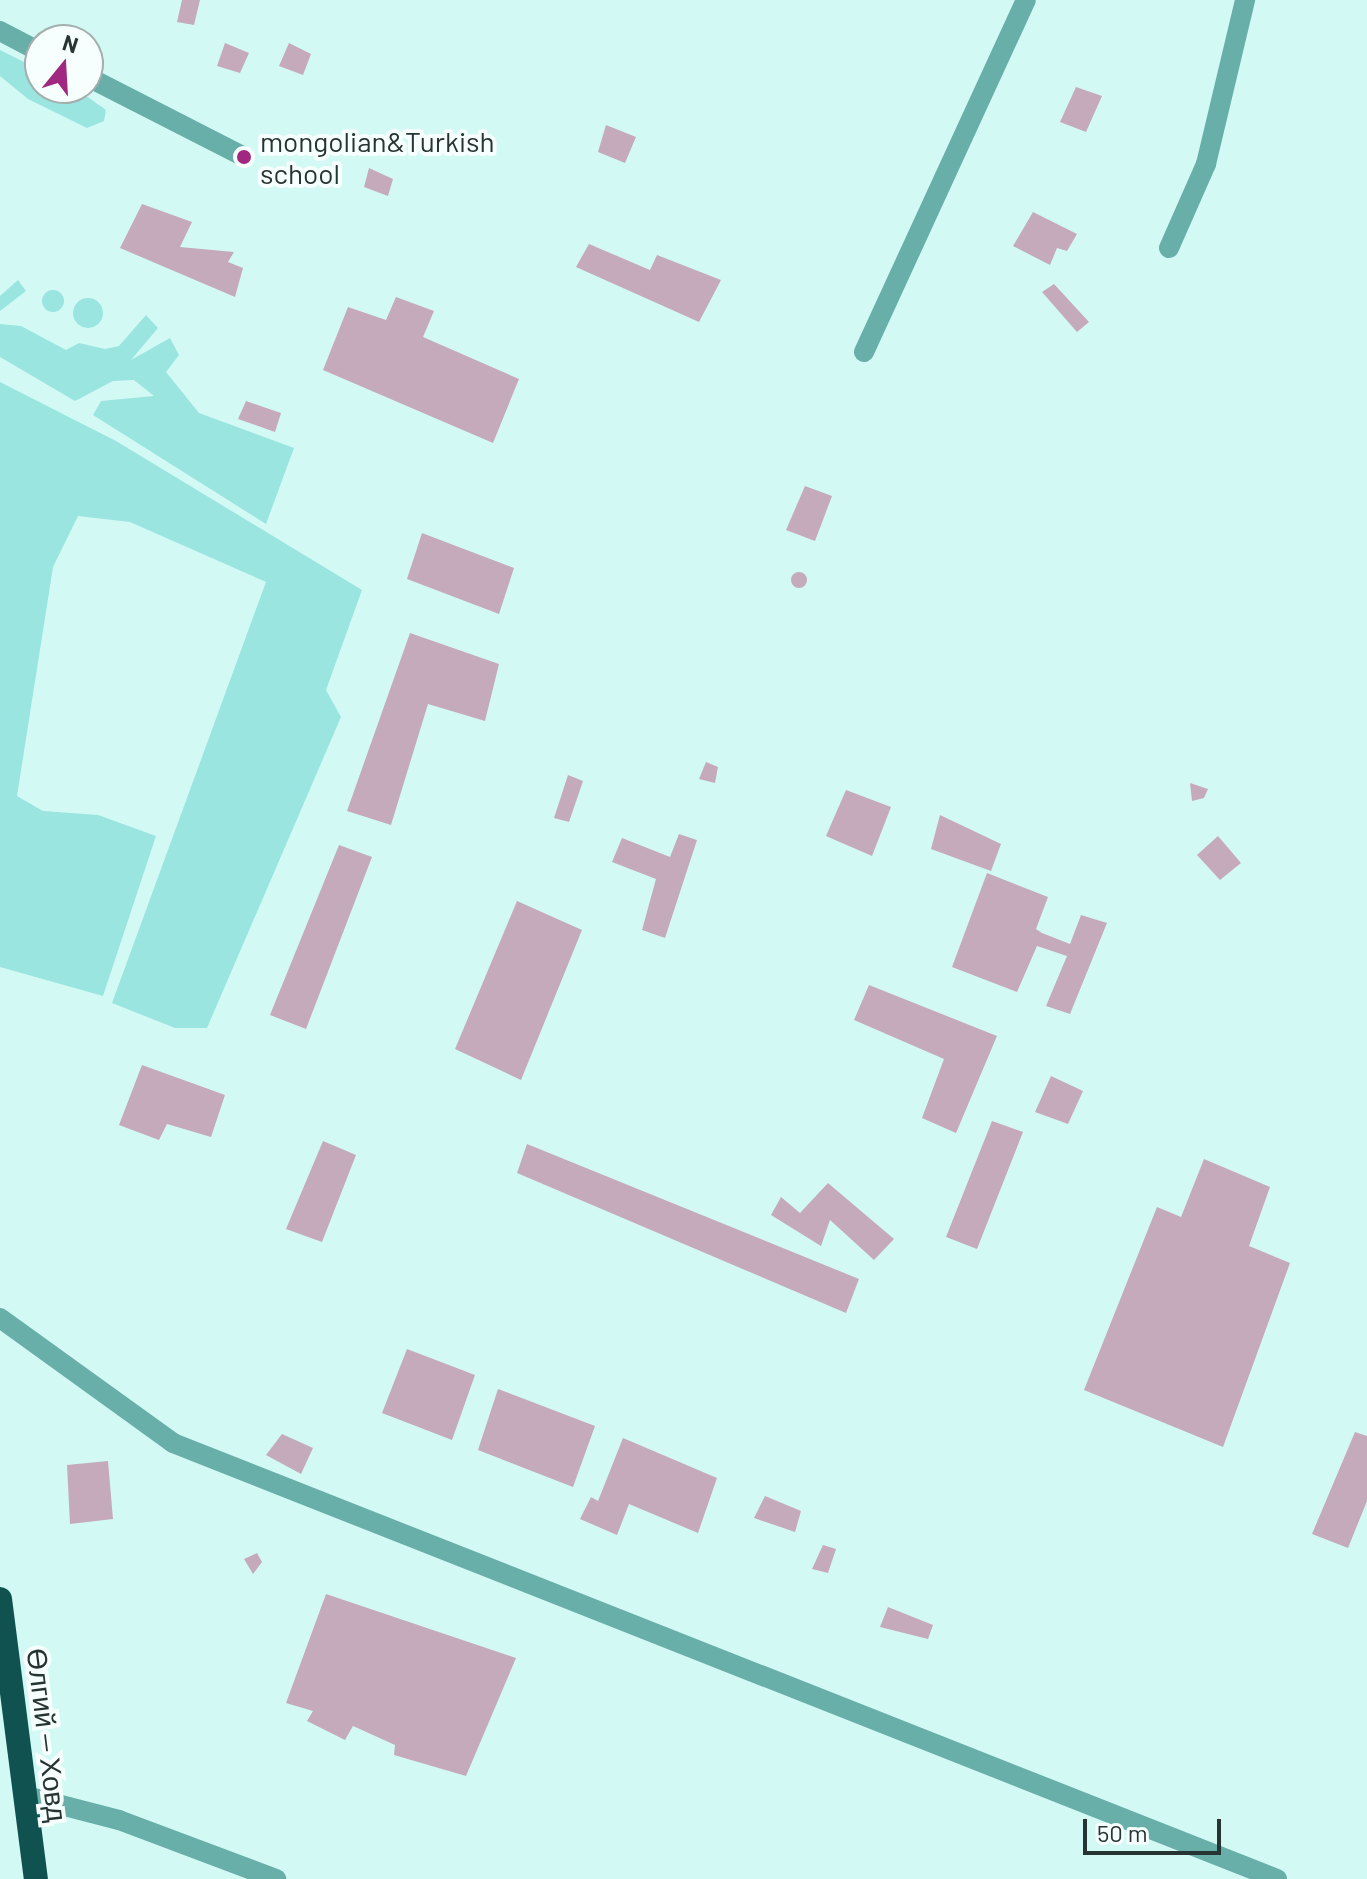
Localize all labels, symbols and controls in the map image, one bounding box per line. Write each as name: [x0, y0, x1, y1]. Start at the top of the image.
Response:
north arrow: [24, 24, 104, 104]
text: N: [60, 28, 82, 58]
place label: mongolian&Turkish school: [260, 124, 495, 190]
marker: mongolian&Turkish school: [235, 148, 253, 166]
street label: Өлгий — Ховд: [21, 1646, 75, 1824]
scale bar: [1087, 1803, 1225, 1853]
text: 50 m: [1097, 1818, 1148, 1847]

